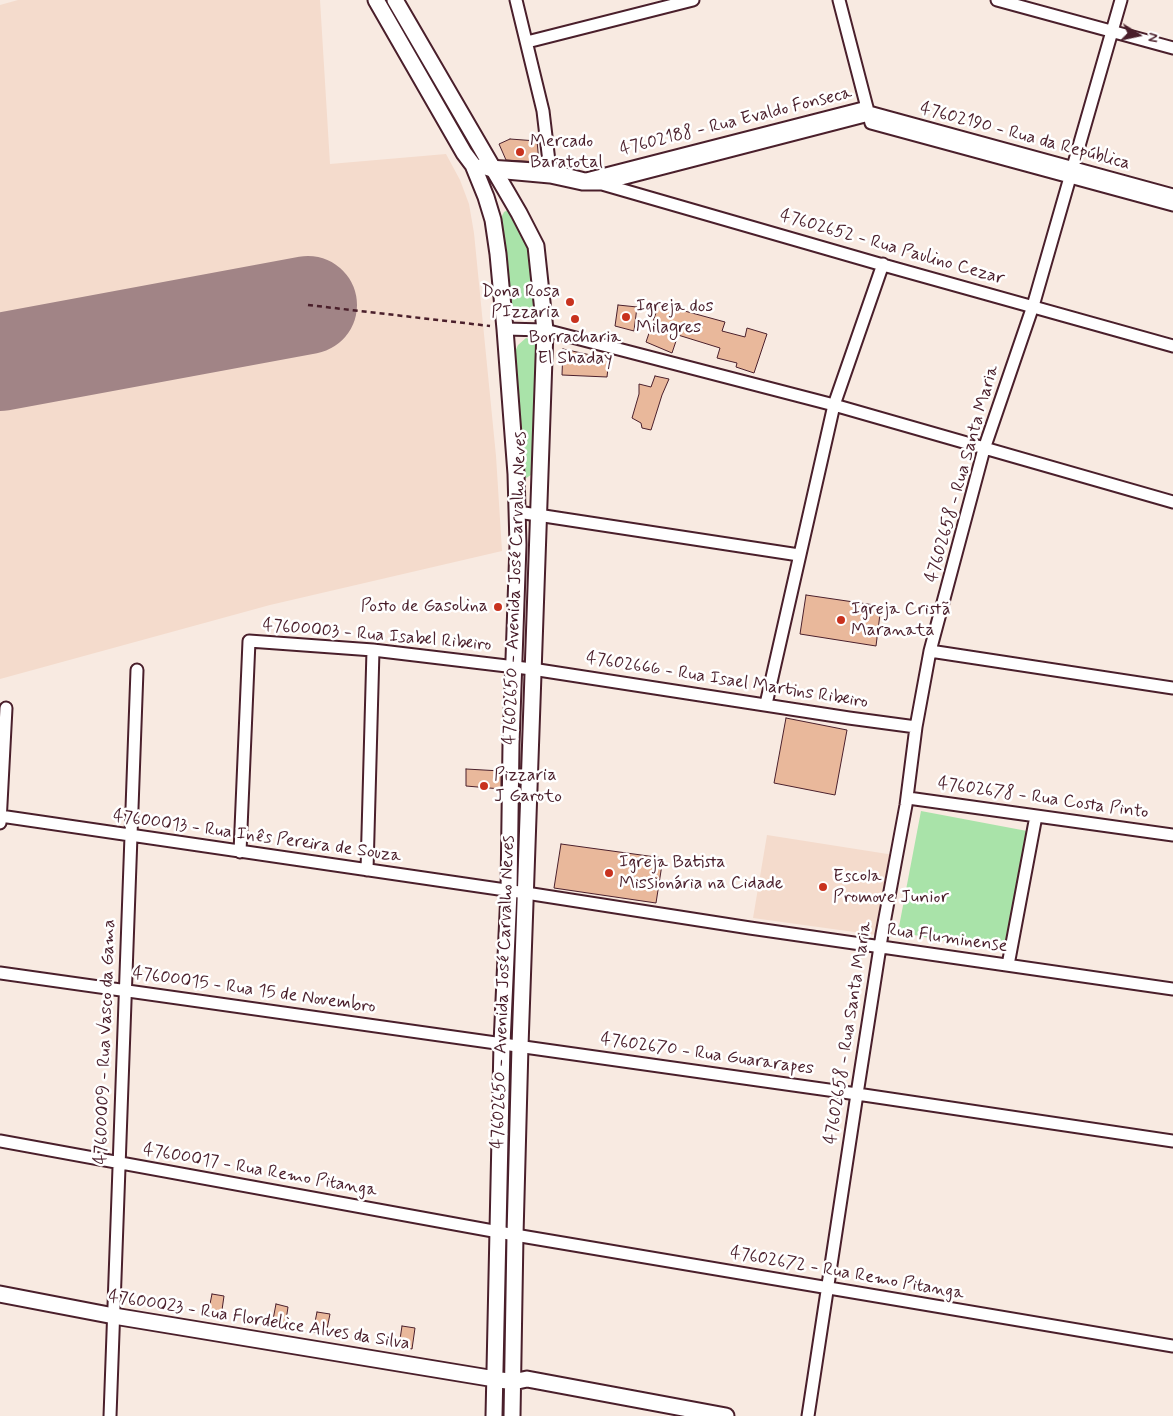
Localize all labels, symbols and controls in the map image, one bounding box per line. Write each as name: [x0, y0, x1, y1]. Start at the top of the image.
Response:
north arrow: [1113, 10, 1163, 60]
text: N: [1143, 31, 1162, 44]
street label: 47602188 - Rua Evaldo Fonseca: [618, 83, 854, 161]
street label: 47602190 - Rua da República: [917, 99, 1133, 175]
place label: Mercado Baratotal: [530, 131, 603, 173]
marker: Mercado Baratotal: [514, 146, 526, 158]
street label: 47602652 - Rua Paulino Cezar: [777, 206, 1007, 290]
place label: Dona Rosa PIzzaria: [482, 281, 560, 324]
marker: Dona Rosa PIzzaria: [564, 296, 576, 308]
place label: Igreja dos Milagres: [636, 296, 714, 338]
marker: Igreja dos Milagres: [620, 311, 632, 323]
marker: Borracharia El Shaday: [569, 313, 581, 325]
place label: Borracharia El Shaday: [529, 327, 621, 369]
street label: 47602658 - Rua Santa Maria: [922, 363, 1004, 585]
street label: 47602650 - Avenida José Carvalho Neves: [500, 431, 532, 745]
place label: Posto de Gasolina: [361, 596, 488, 618]
place label: Igreja Cristã Maranata: [851, 599, 951, 642]
marker: Posto de Gasolina: [492, 601, 504, 613]
marker: Igreja Cristã Maranata: [835, 614, 847, 626]
street label: 47600003 - Rua Isabel Ribeiro: [262, 615, 492, 657]
street label: 47602666 - Rua Isael Martins Ribeiro: [584, 648, 870, 714]
place label: Pizzaria J Garoto: [494, 765, 562, 808]
street label: 47602678 - Rua Costa Pinto: [936, 774, 1150, 824]
marker: Pizzaria J Garoto: [478, 780, 490, 792]
street label: 47600013 - Rua Inês Pereira de Souza: [111, 806, 403, 868]
street label: 47602650 - Avenida José Carvalho Neves: [488, 835, 520, 1149]
place label: Igreja Batista Missionária na Cidade: [619, 852, 783, 894]
place label: Escola Promove Junior: [833, 866, 949, 909]
marker: Igreja Batista Missionária na Cidade: [603, 867, 615, 879]
marker: Escola Promove Junior: [817, 881, 829, 893]
street label: 47600009 - Rua Vasco da Gama: [91, 919, 121, 1165]
street label: 47602658 - Rua Santa Maria: [821, 920, 877, 1146]
street label: Rua Fluminense: [885, 920, 1009, 958]
street label: 47600015 - Rua 15 de Novembro: [131, 963, 377, 1019]
street label: 47602670 - Rua Guararapes: [599, 1029, 815, 1081]
street label: 47600017 - Rua Remo Pitanga: [141, 1140, 379, 1202]
street label: 47602672 - Rua Remo Pitanga: [728, 1243, 966, 1305]
street label: 47600023 - Rua Flordelice Alves da Silva: [107, 1286, 411, 1356]

